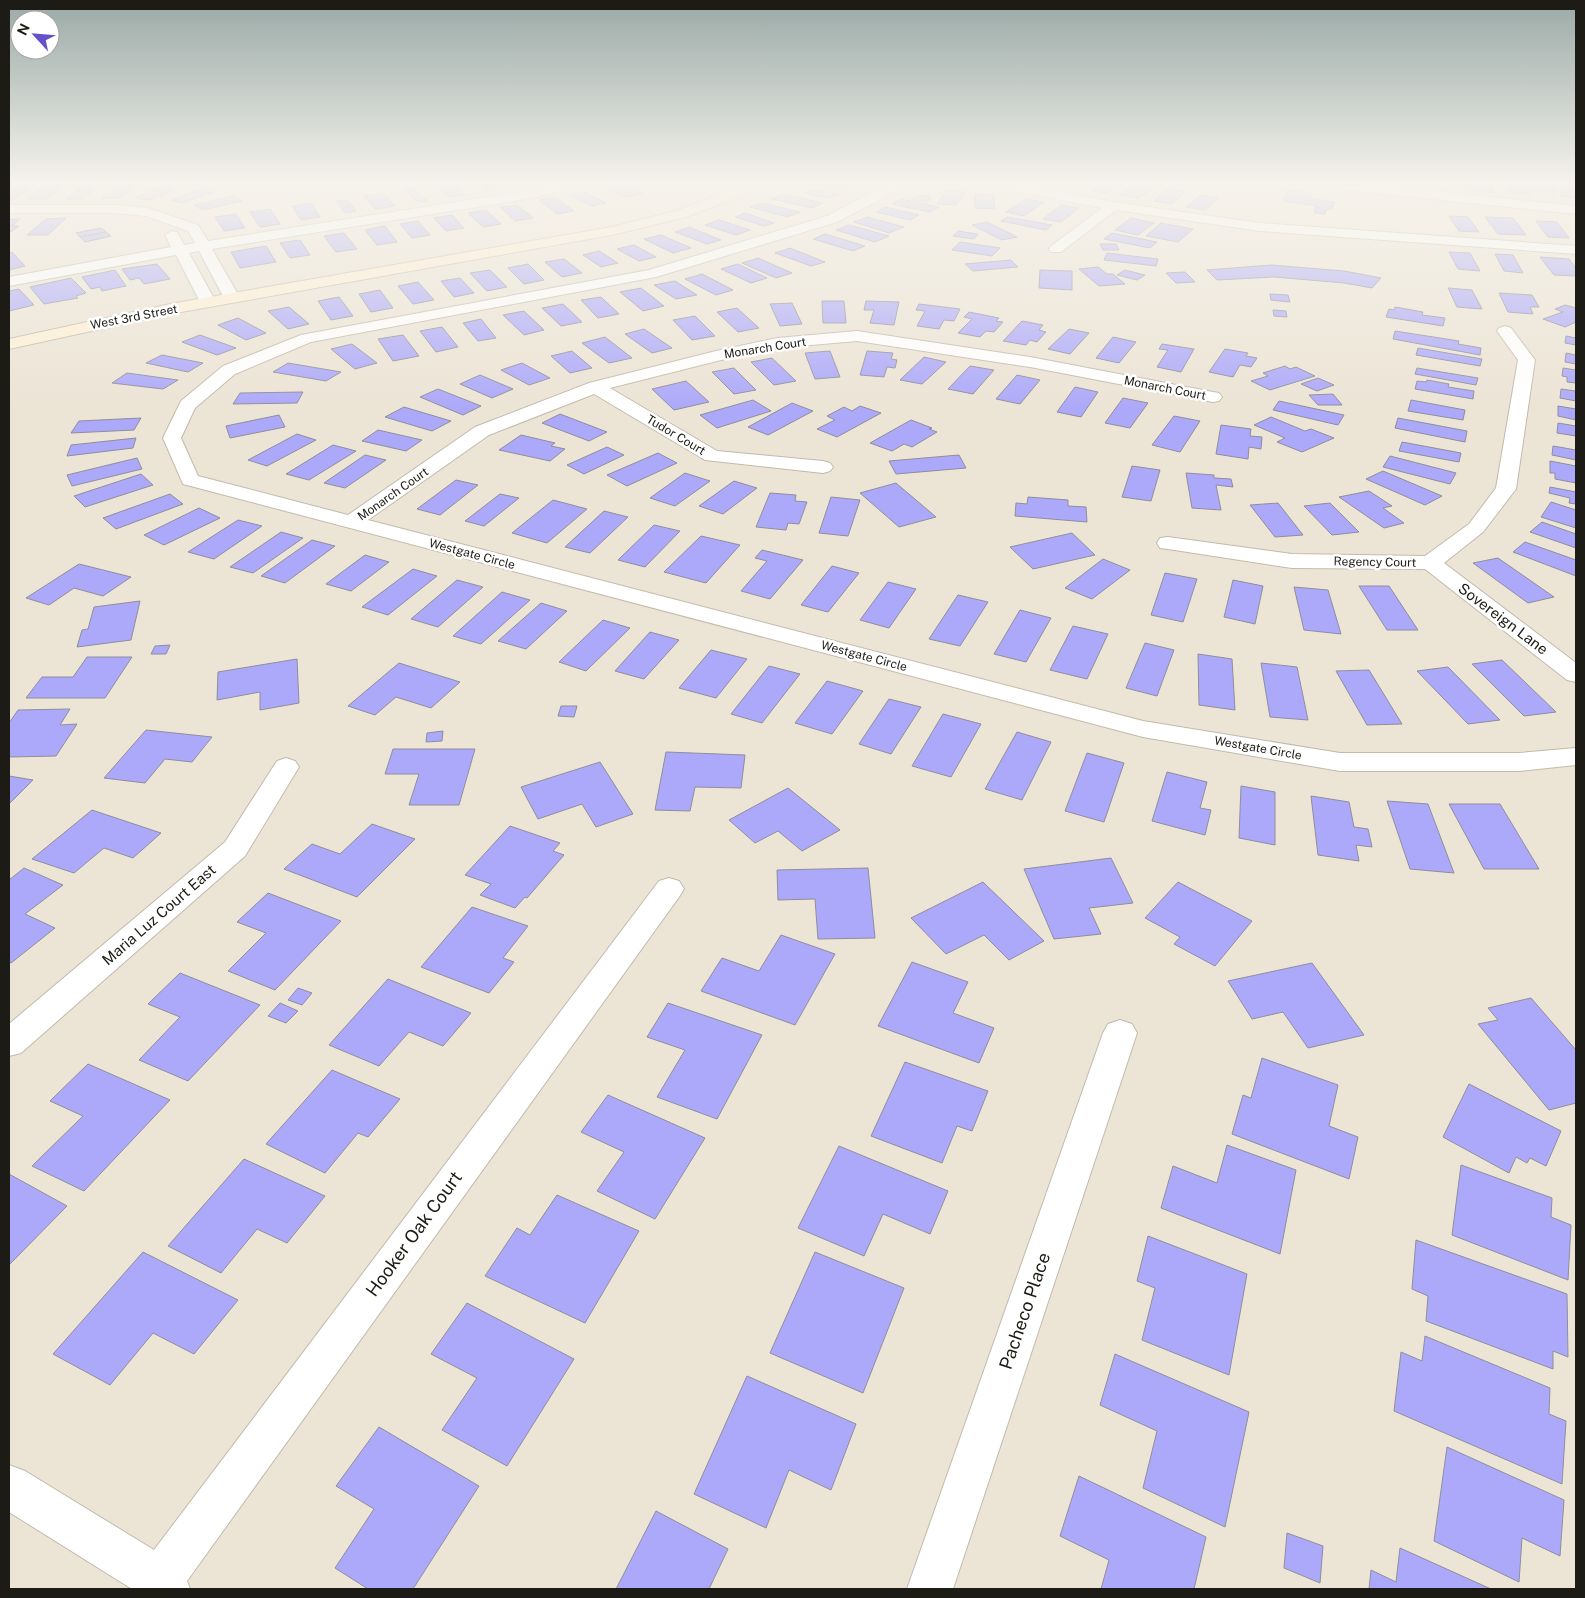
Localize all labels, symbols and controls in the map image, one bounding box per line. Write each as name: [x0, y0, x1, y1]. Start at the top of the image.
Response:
north arrow: [10, 10, 60, 60]
text: N: [14, 21, 33, 38]
street label: West 3rd Street: [89, 302, 179, 332]
street label: Monarch Court: [723, 335, 807, 361]
street label: Monarch Court: [1123, 373, 1207, 403]
street label: Tudor Court: [644, 412, 708, 458]
street label: Monarch Court: [355, 464, 431, 524]
street label: Westgate Circle: [427, 536, 517, 572]
street label: Regency Court: [1334, 554, 1417, 570]
street label: Sovereign Lane: [1455, 579, 1551, 658]
street label: Westgate Circle: [819, 638, 909, 674]
street label: Westgate Circle: [1213, 733, 1303, 763]
street label: Maria Luz Court East: [99, 861, 219, 968]
street label: Hooker Oak Court: [361, 1167, 466, 1300]
street label: Pacheco Place: [995, 1250, 1054, 1372]

